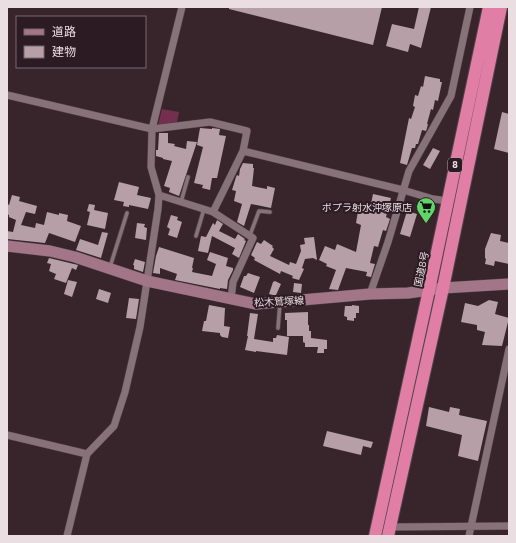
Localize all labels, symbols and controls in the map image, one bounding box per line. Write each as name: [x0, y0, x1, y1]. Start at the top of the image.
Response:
legend: [16, 16, 146, 68]
text: 道路: [52, 24, 76, 38]
text: 建物: [52, 44, 76, 58]
road number: 8: [448, 158, 462, 172]
supermarket icon: ポプラ射水沖塚原店: [415, 196, 437, 224]
place label: ポプラ射水沖塚原店: [322, 201, 412, 213]
street label: 国道8号: [411, 250, 431, 288]
street label: 松木鷲塚線: [254, 294, 304, 308]

